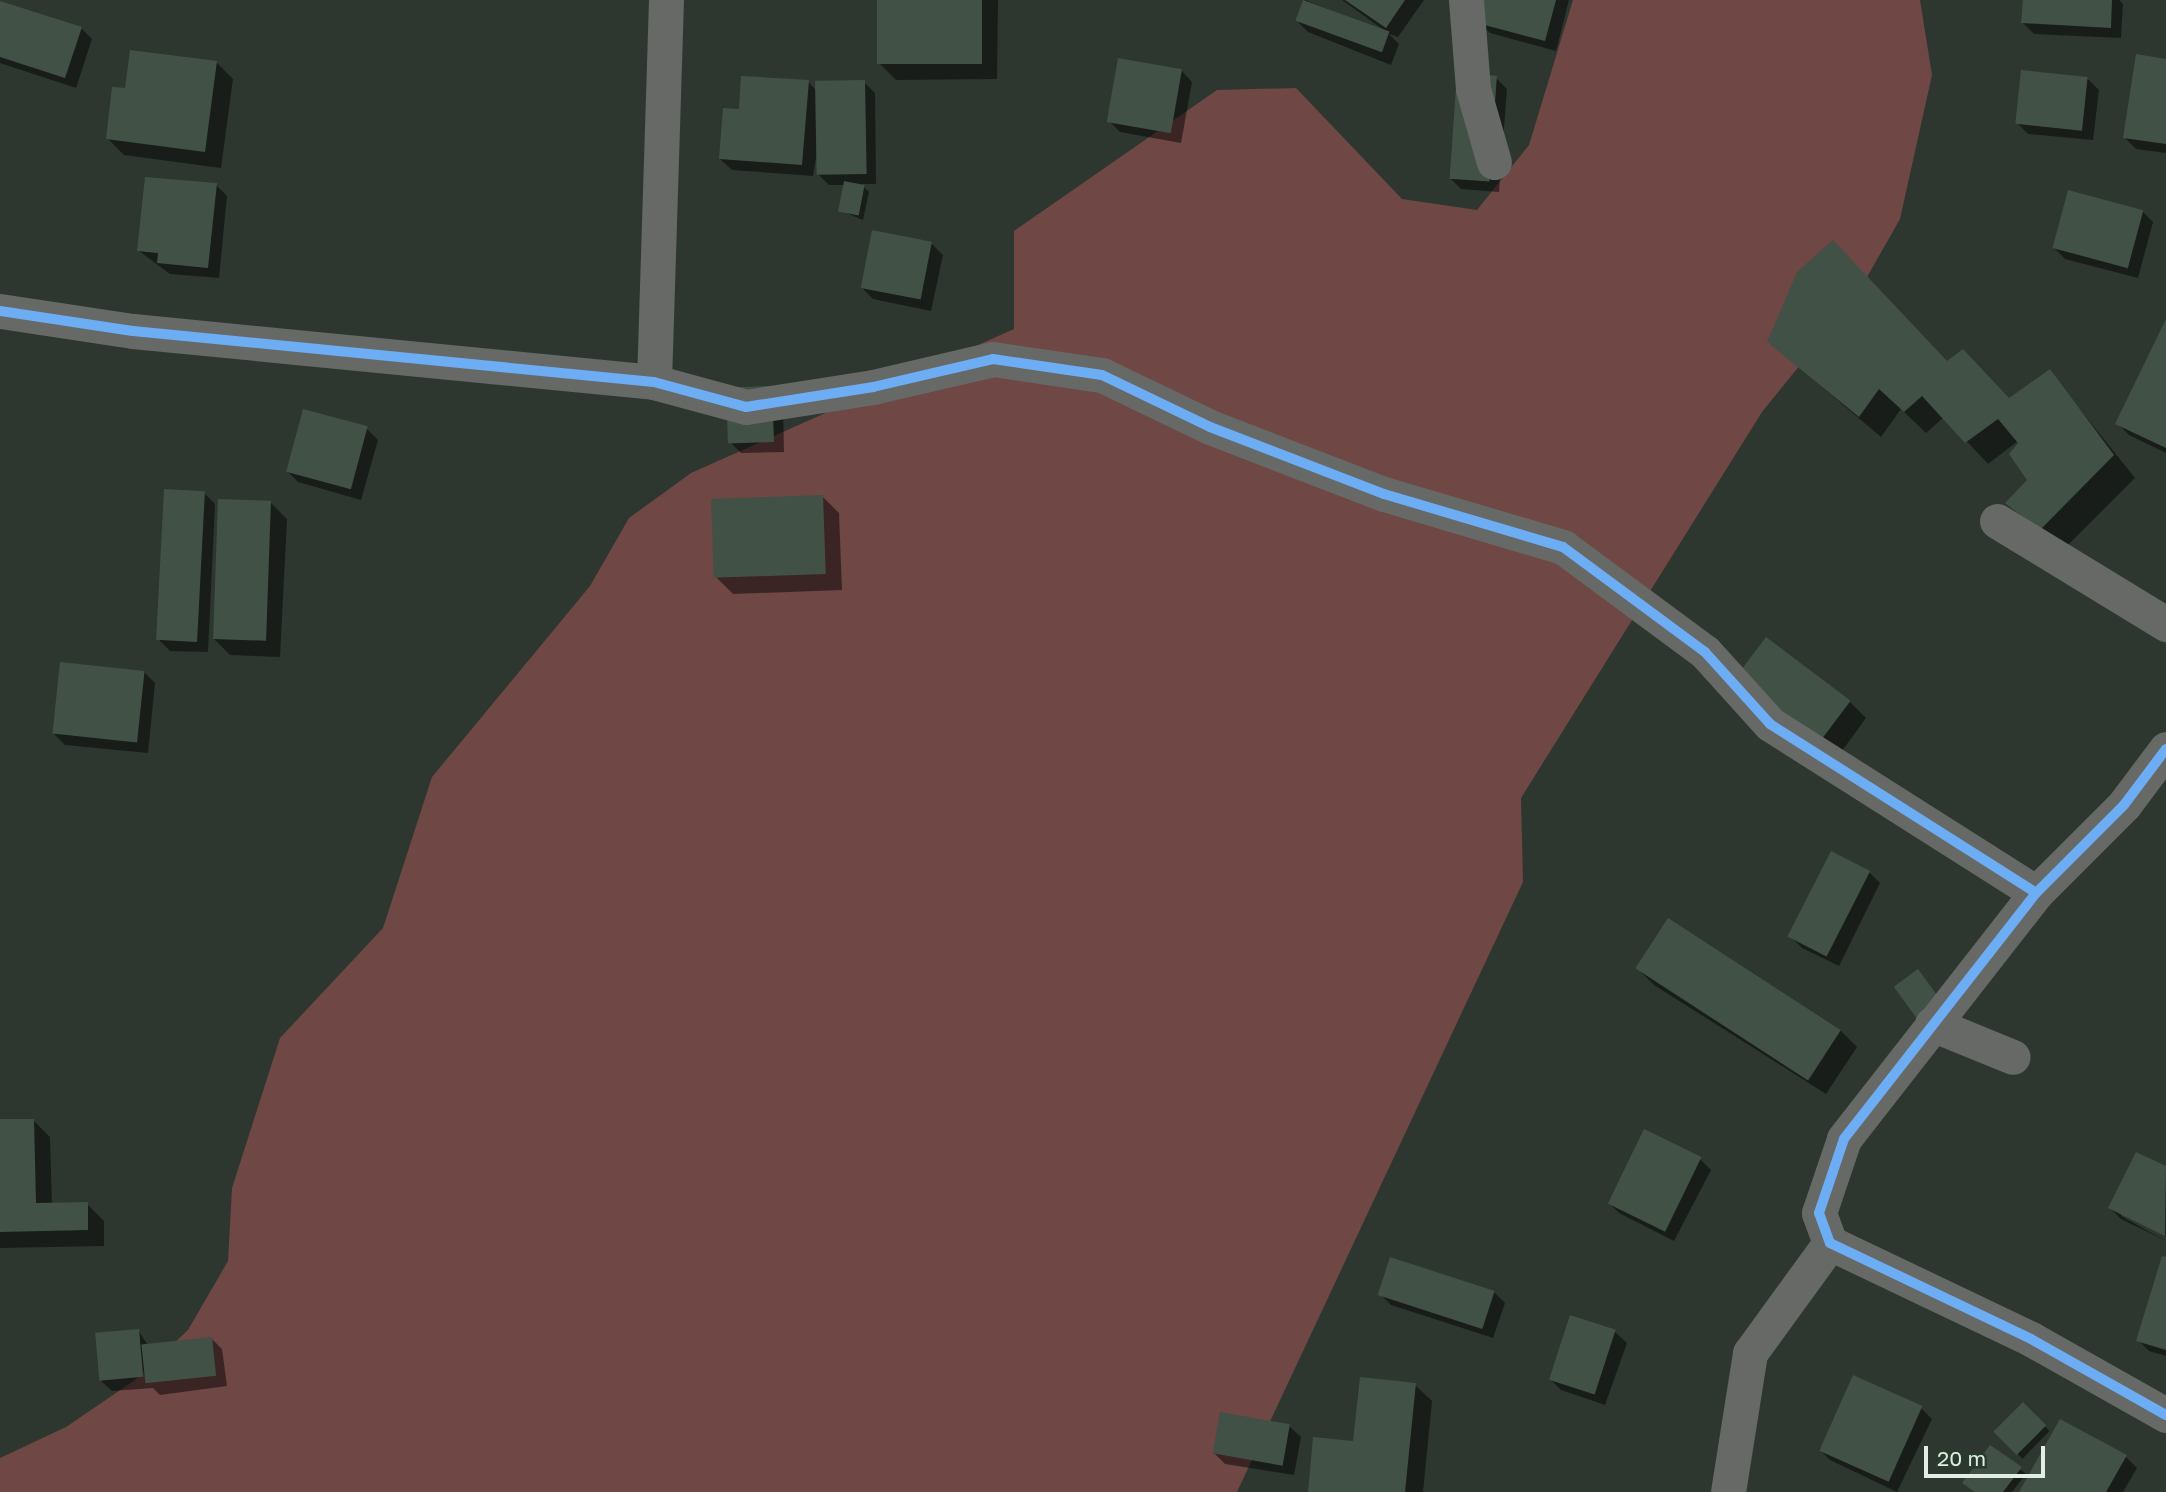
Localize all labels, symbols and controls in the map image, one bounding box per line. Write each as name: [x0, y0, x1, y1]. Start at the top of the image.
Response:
scale bar: [1928, 1432, 2049, 1476]
text: 20 m: [1937, 1445, 1986, 1471]

